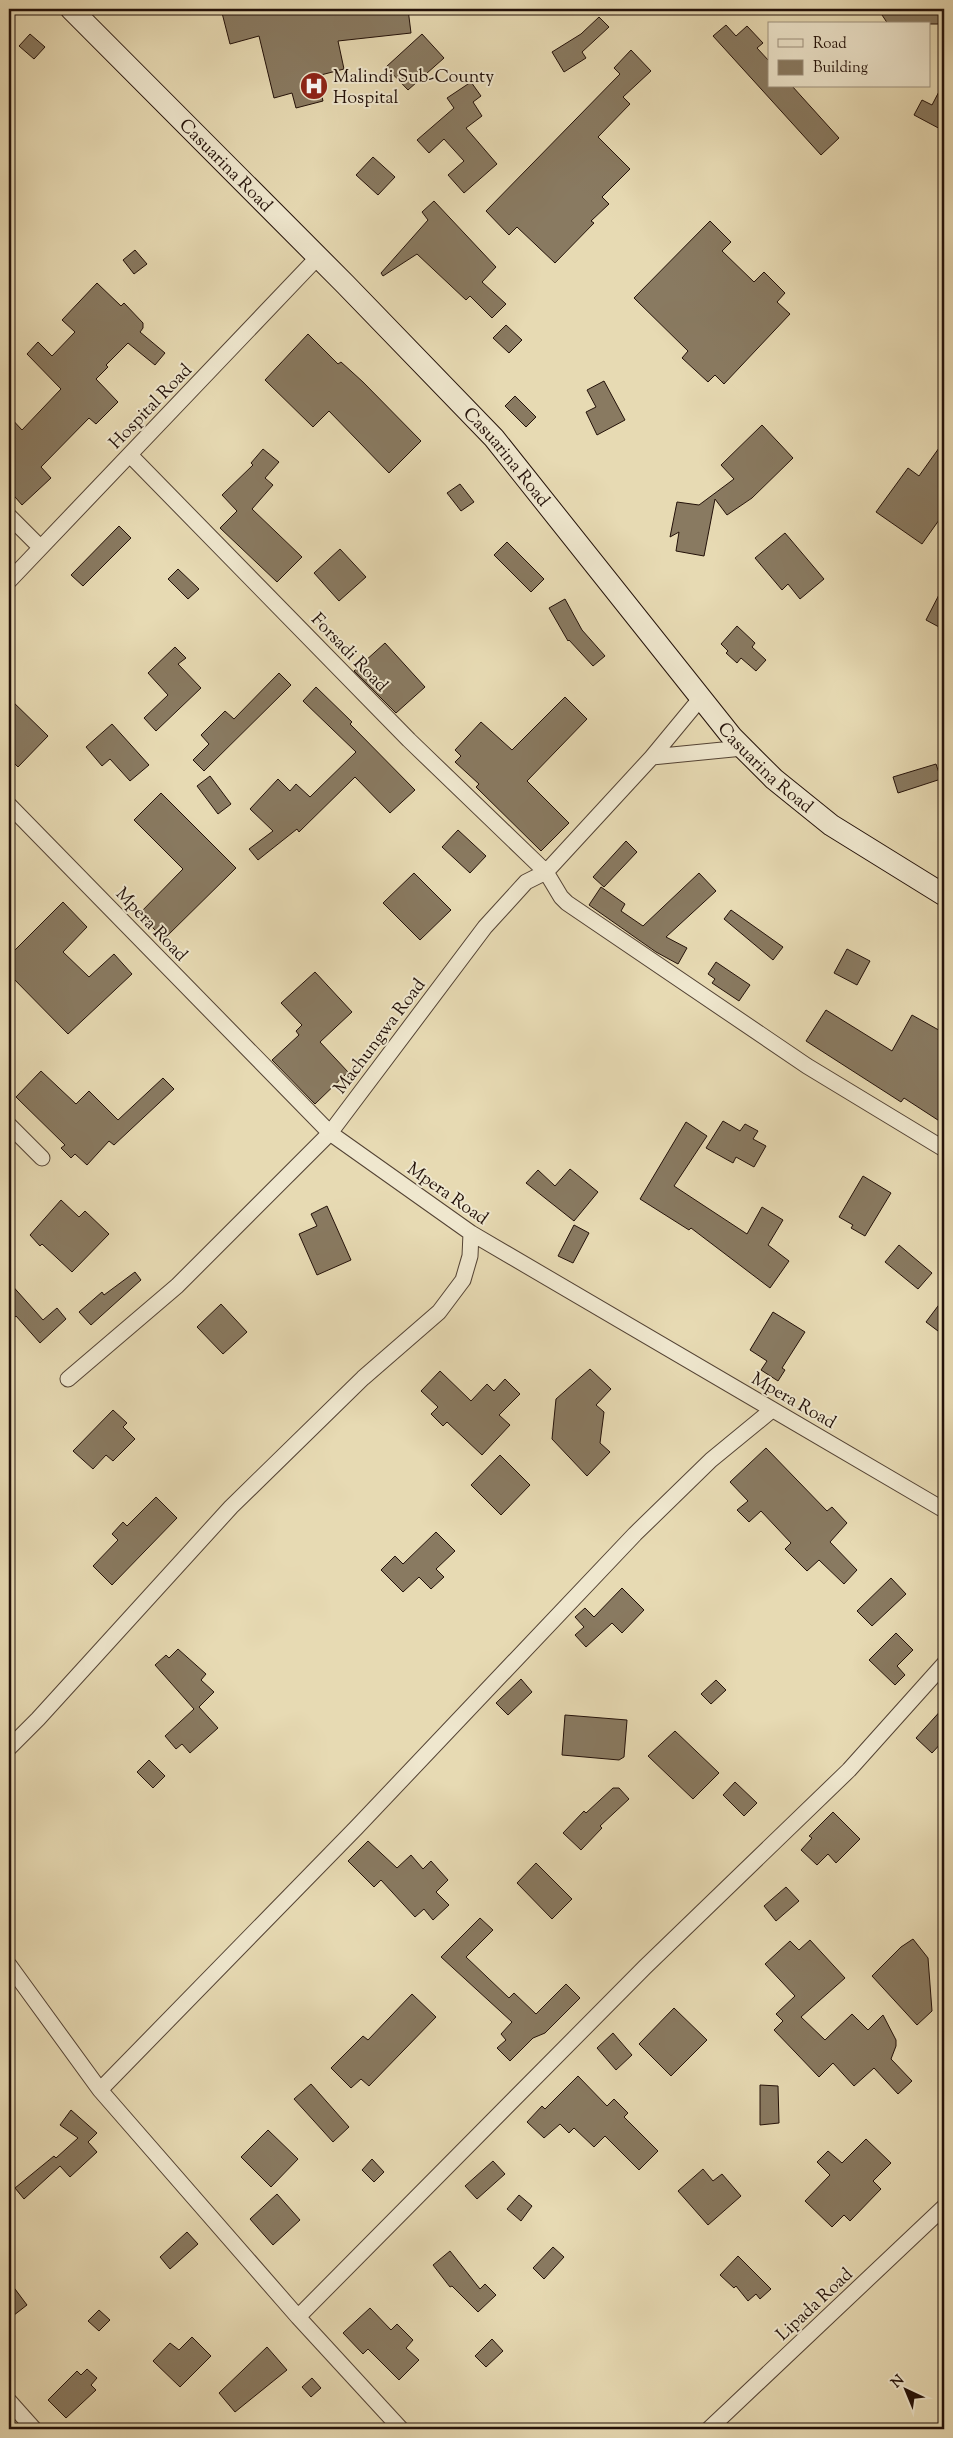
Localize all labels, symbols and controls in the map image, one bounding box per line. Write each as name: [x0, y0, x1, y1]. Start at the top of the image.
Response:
legend: [768, 22, 930, 88]
text: Road: [813, 34, 847, 55]
text: Building: [813, 58, 868, 79]
place label: Malindi Sub-County Hospital: [333, 65, 494, 112]
hospital icon: Malindi Sub-County Hospital: [299, 71, 329, 101]
street label: Casuarina Road: [172, 113, 278, 219]
street label: Hospital Road: [104, 359, 199, 456]
street label: Casuarina Road: [456, 402, 555, 513]
street label: Forsadi Road: [304, 608, 393, 699]
street label: Casuarina Road: [710, 717, 818, 821]
street label: Mpera Road: [109, 883, 193, 968]
street label: Machungwa Road: [328, 974, 433, 1100]
street label: Mpera Road: [401, 1157, 493, 1232]
street label: Mpera Road: [746, 1367, 840, 1437]
street label: Lipada Road: [771, 2263, 860, 2348]
north arrow: [880, 2366, 930, 2416]
text: N: [887, 2371, 909, 2393]

